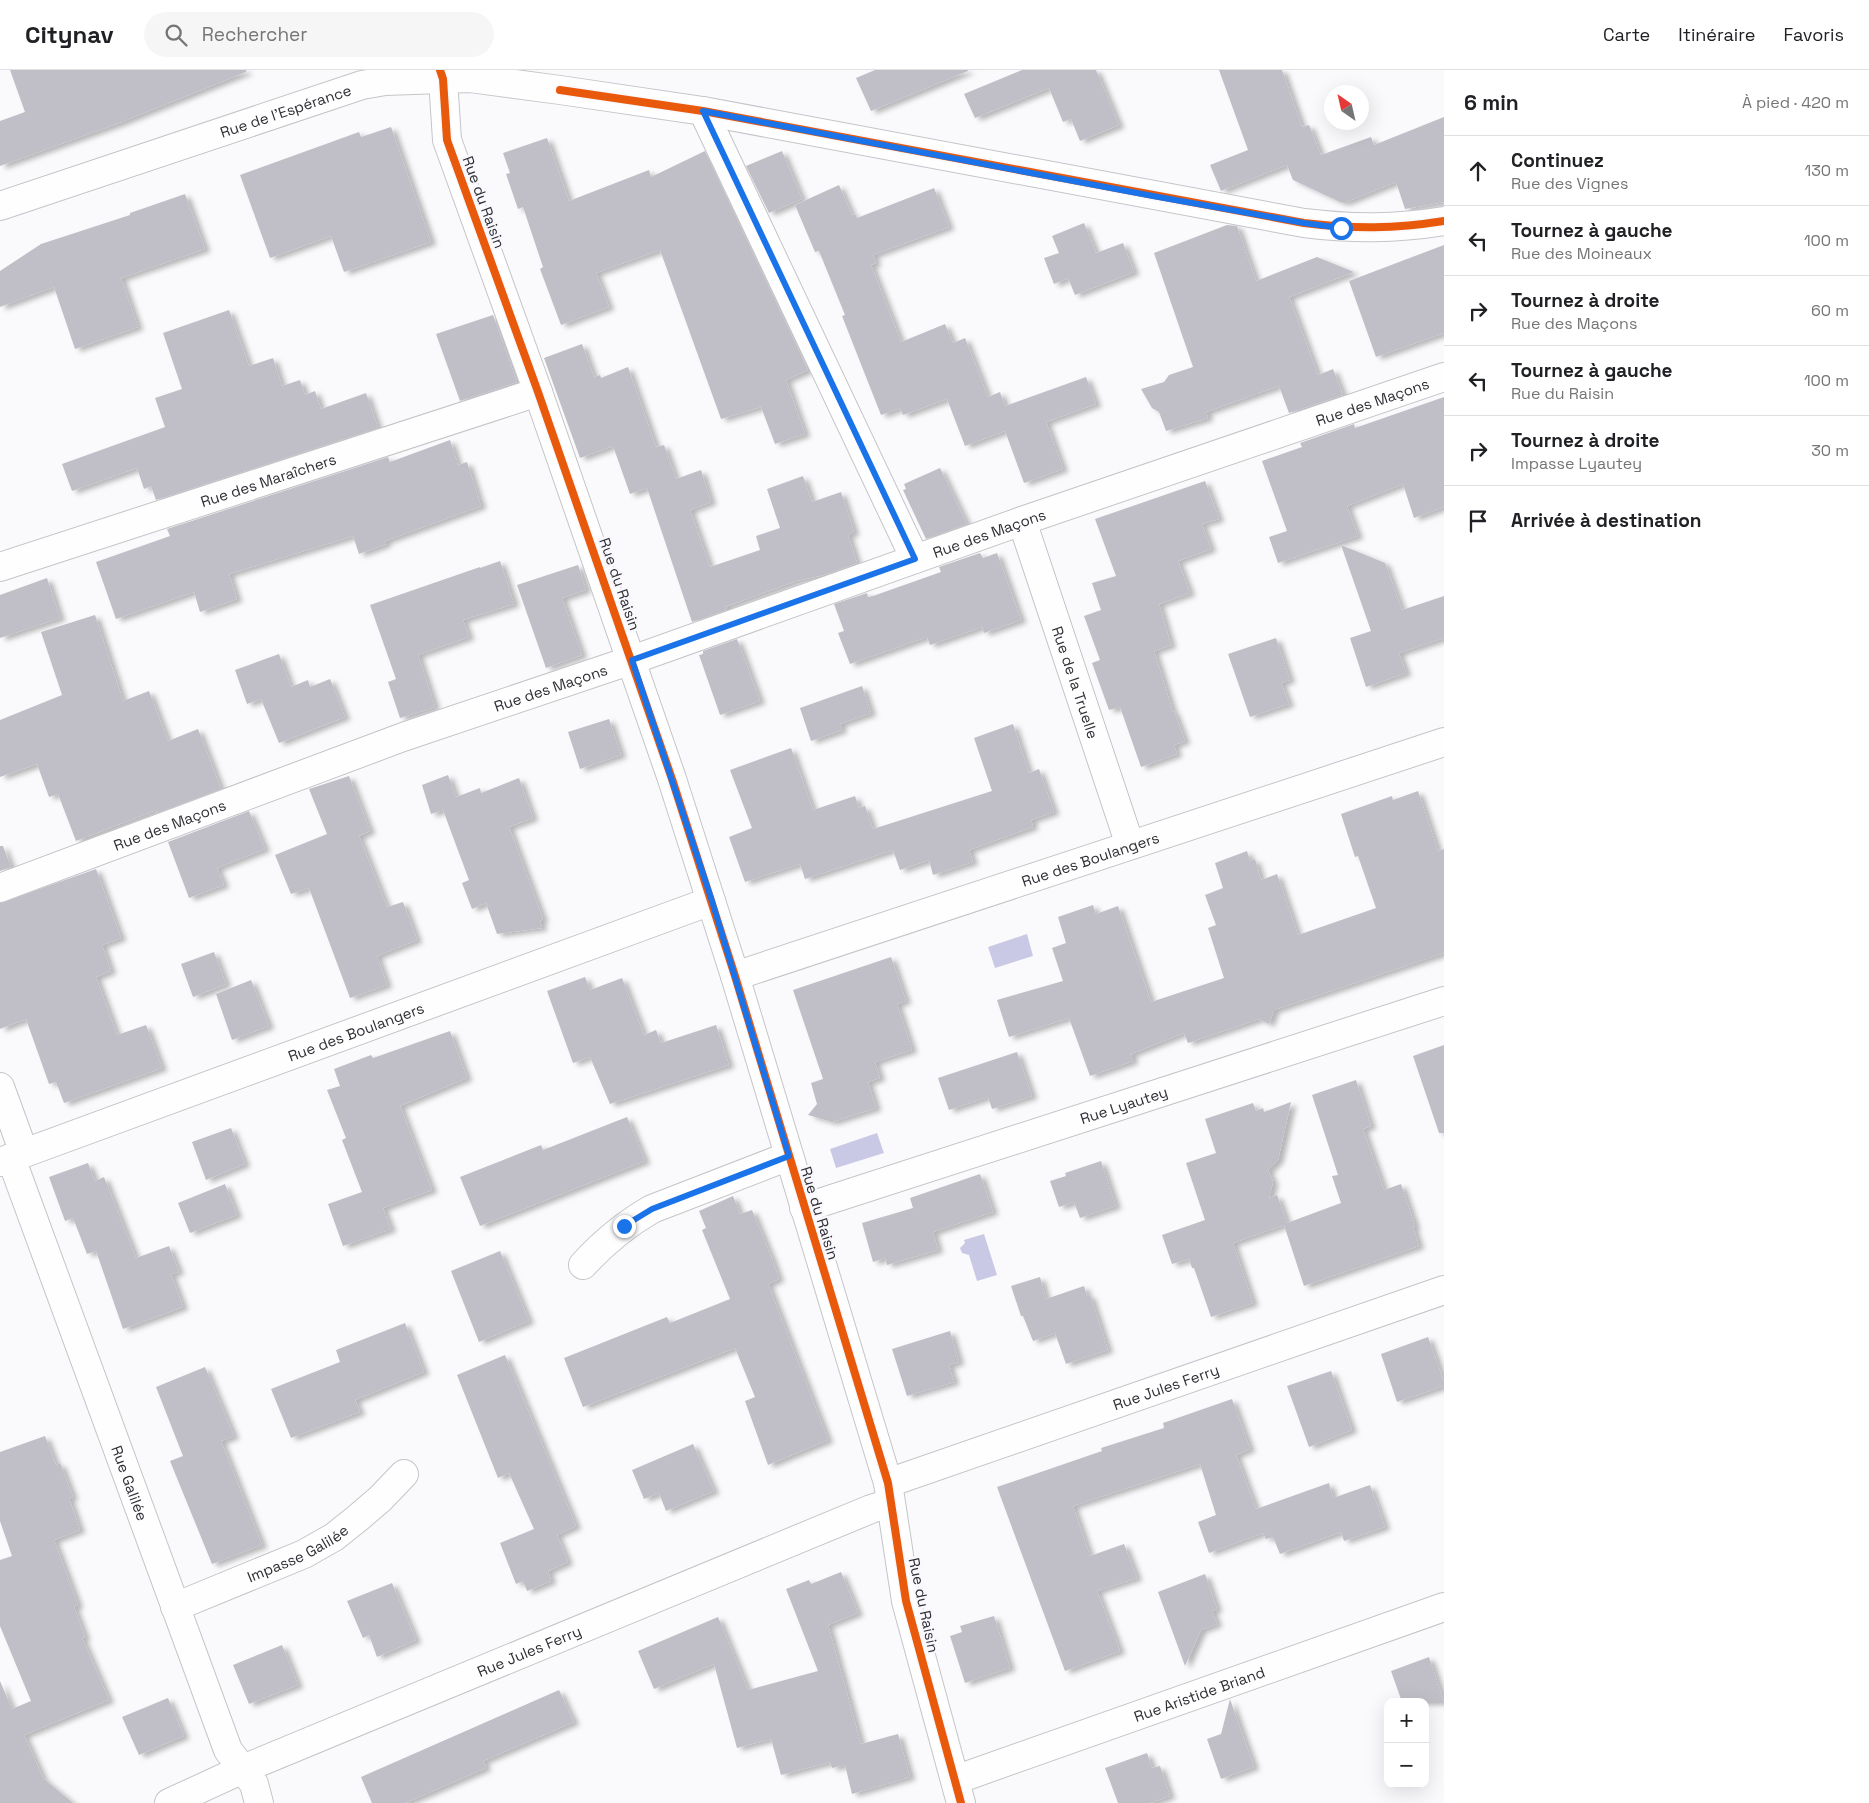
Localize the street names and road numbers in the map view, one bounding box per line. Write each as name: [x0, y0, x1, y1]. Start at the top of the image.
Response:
street label: Rue de l'Espérance: [217, 80, 354, 141]
street label: Rue du Raisin: [459, 153, 509, 251]
street label: Rue des Maçons: [1313, 373, 1431, 430]
street label: Rue des Maraîchers: [198, 449, 339, 511]
street label: Rue des Maçons: [930, 504, 1048, 562]
street label: Rue du Raisin: [595, 535, 645, 633]
street label: Rue de la Truelle: [1048, 624, 1103, 741]
street label: Rue des Maçons: [491, 659, 610, 715]
street label: Rue des Maçons: [111, 795, 228, 854]
street label: Rue des Boulangers: [1019, 827, 1161, 890]
street label: Rue des Boulangers: [285, 998, 427, 1065]
street label: Rue Lyautey: [1077, 1082, 1170, 1128]
street label: Rue du Raisin: [797, 1164, 843, 1262]
street label: Rue Jules Ferry: [1110, 1359, 1221, 1414]
street label: Rue Galilée: [108, 1443, 153, 1523]
street label: Impasse Galilée: [244, 1520, 352, 1586]
street label: Rue du Raisin: [905, 1556, 943, 1654]
street label: Rue Jules Ferry: [474, 1621, 584, 1681]
street label: Rue Aristide Briand: [1131, 1662, 1267, 1726]

